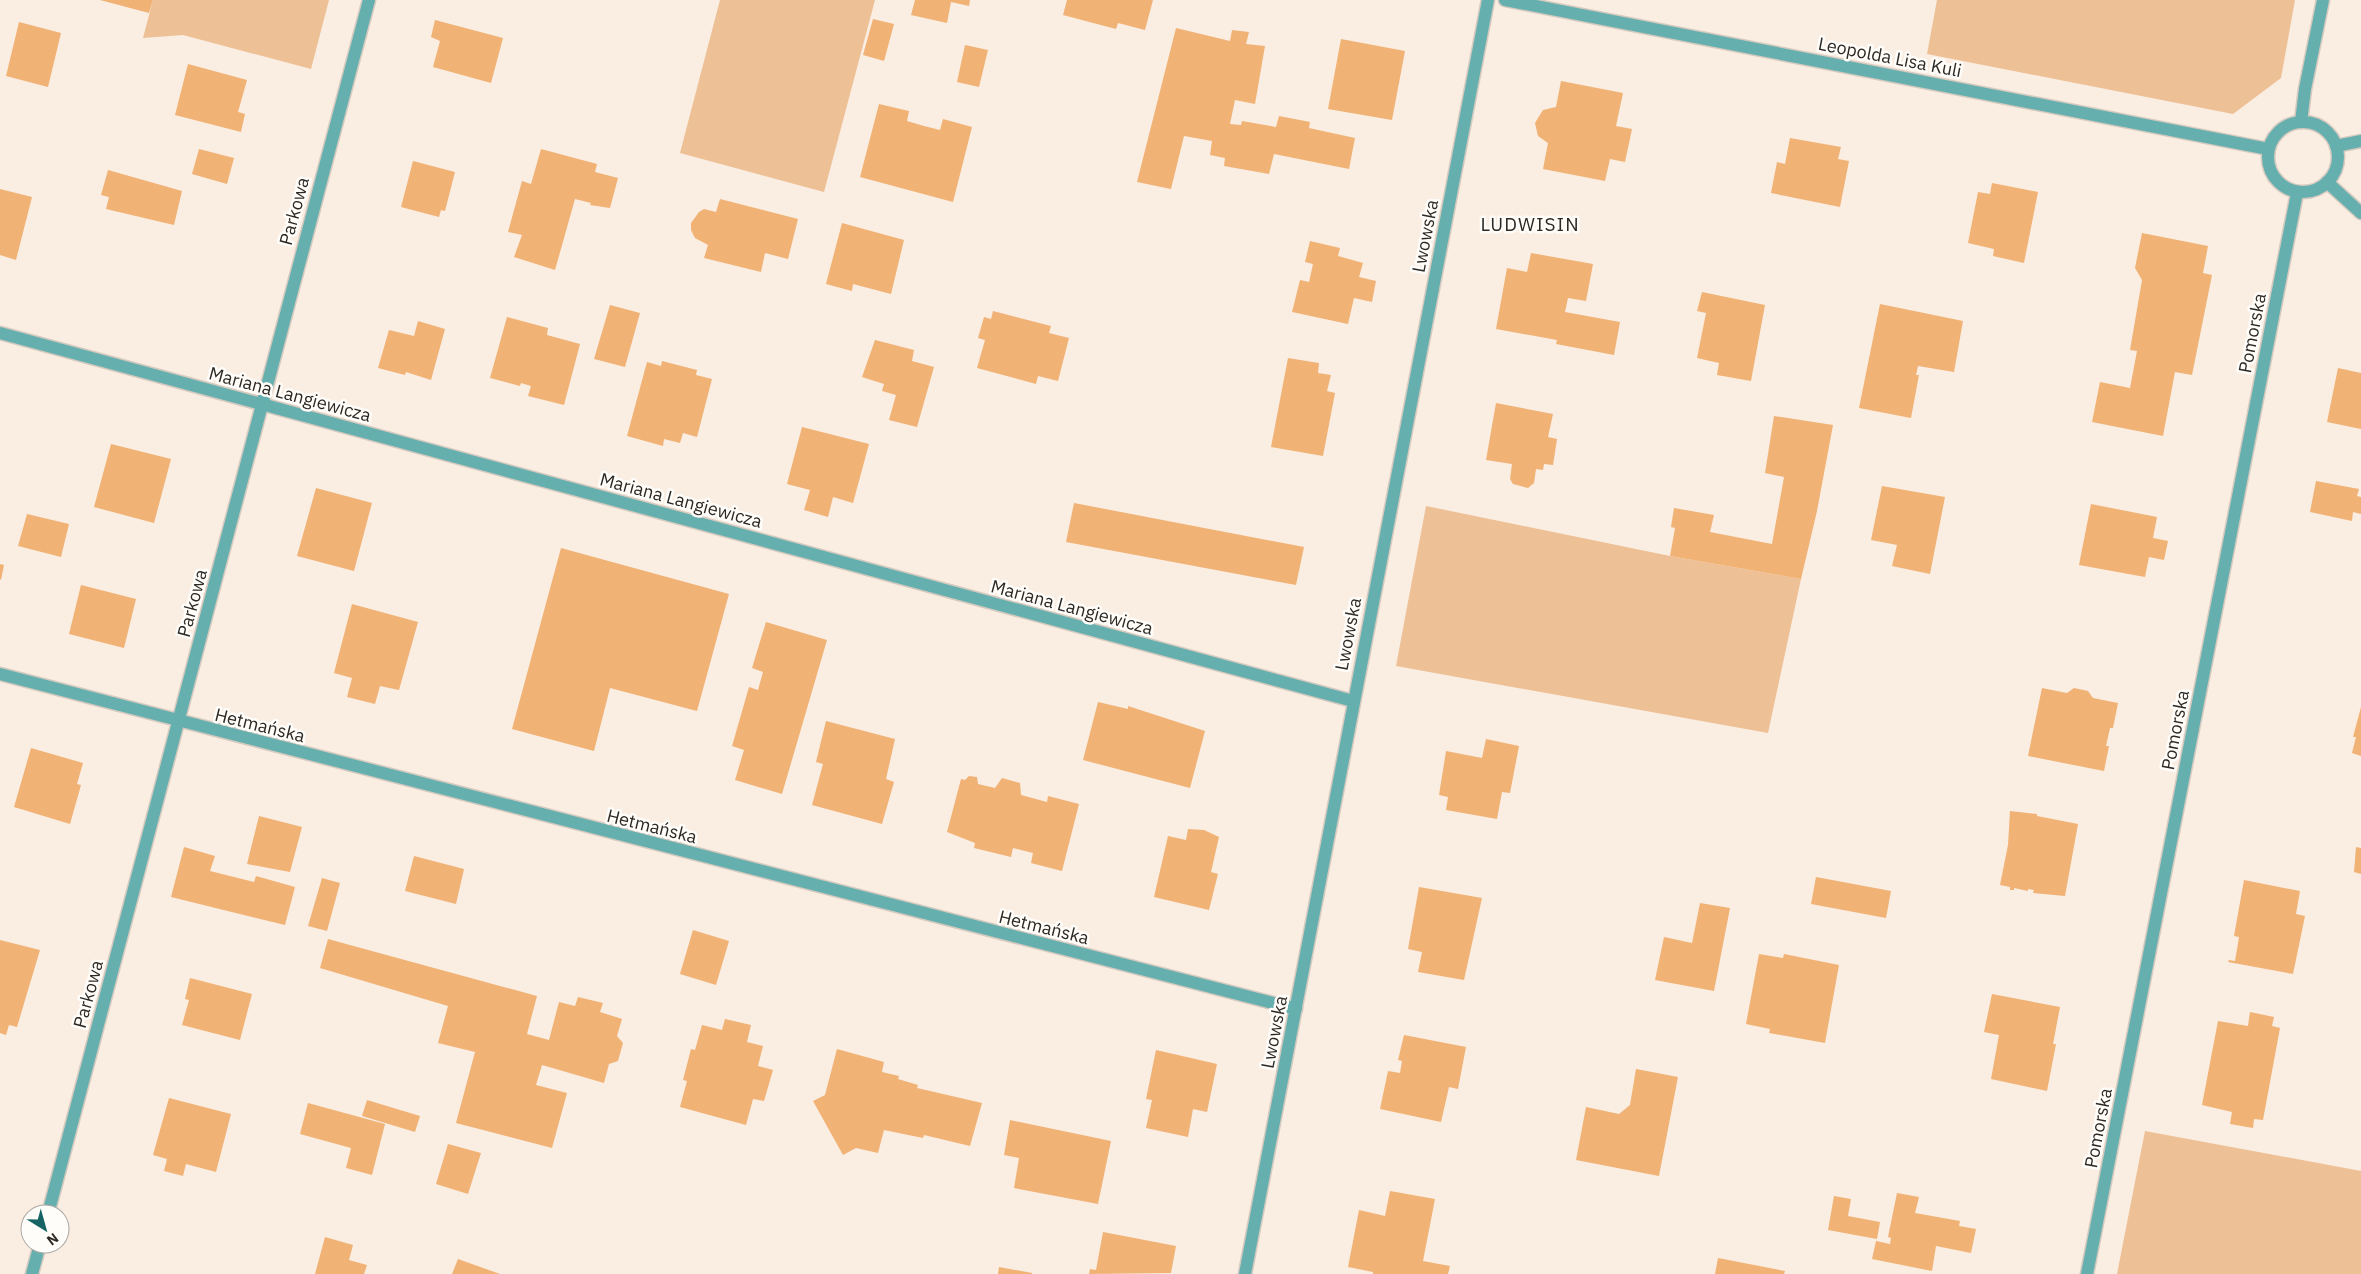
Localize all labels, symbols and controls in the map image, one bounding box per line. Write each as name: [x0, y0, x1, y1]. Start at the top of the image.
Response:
street label: Leopolda Lisa Kuli: [1816, 32, 1964, 82]
street label: Parkowa: [274, 174, 314, 247]
street label: Lwowska: [1407, 197, 1443, 274]
district label: LUDWISIN: [1480, 212, 1580, 236]
street label: Pomorska: [2233, 291, 2271, 375]
street label: Mariana Langiewicza: [206, 361, 374, 427]
street label: Mariana Langiewicza: [597, 467, 765, 533]
street label: Parkowa: [172, 566, 212, 639]
street label: Mariana Langiewicza: [988, 574, 1156, 640]
street label: Lwowska: [1330, 595, 1366, 672]
street label: Pomorska: [2156, 688, 2194, 772]
street label: Hetmańska: [212, 703, 308, 747]
street label: Hetmańska: [604, 804, 700, 848]
street label: Hetmańska: [996, 905, 1092, 949]
street label: Parkowa: [68, 957, 108, 1030]
street label: Lwowska: [1256, 993, 1292, 1070]
street label: Pomorska: [2079, 1086, 2117, 1170]
north arrow: [20, 1204, 70, 1254]
text: N: [43, 1229, 62, 1250]

